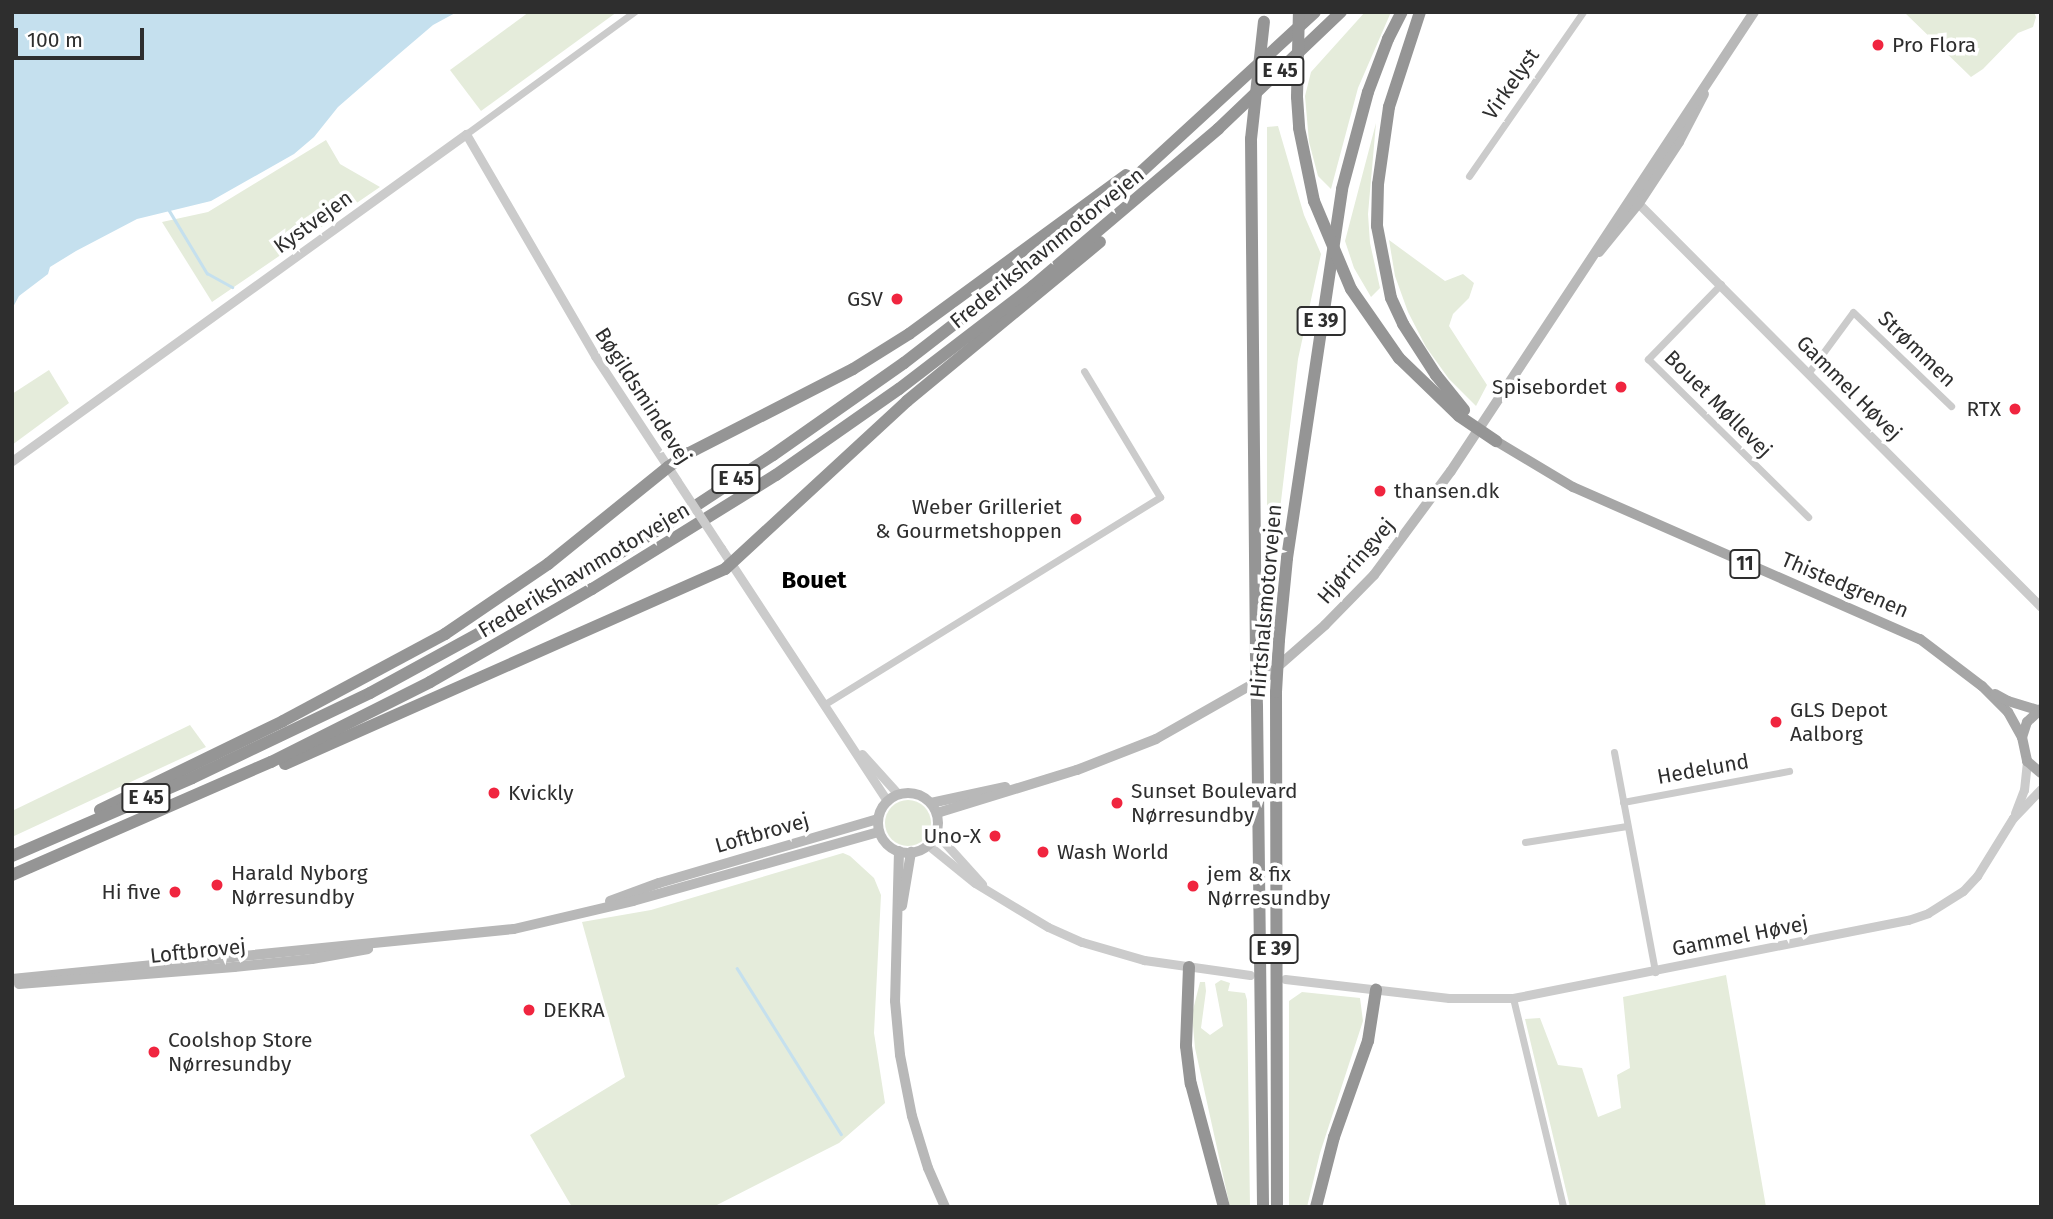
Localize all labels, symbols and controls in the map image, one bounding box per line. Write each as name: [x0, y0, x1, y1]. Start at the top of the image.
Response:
scale bar: [18, 14, 147, 58]
text: 100 m: [27, 27, 83, 53]
place label: Pro Flora: [1892, 32, 1976, 58]
marker: Pro Flora: [1870, 37, 1886, 53]
street label: Virkelyst: [1477, 44, 1545, 124]
road number: E 45: [1254, 55, 1306, 86]
street label: Frederikshavnmotorvejen: [945, 162, 1149, 334]
street label: Kystvejen: [269, 185, 357, 259]
place label: GSV: [847, 286, 883, 312]
marker: GSV: [889, 291, 905, 307]
road number: E 39: [1296, 306, 1346, 336]
street label: Strømmen: [1873, 306, 1961, 392]
street label: Bøgildsmindevej: [589, 323, 697, 469]
street label: Gammel Høvej: [1791, 330, 1907, 446]
street label: Bouet Møllevej: [1659, 345, 1777, 463]
place label: Spisebordet: [1492, 374, 1607, 400]
marker: Spisebordet: [1613, 379, 1629, 395]
place label: RTX: [1967, 396, 2001, 422]
marker: RTX: [2007, 401, 2023, 417]
road number: E 45: [710, 464, 762, 494]
place label: thansen.dk: [1394, 478, 1499, 504]
marker: thansen.dk: [1372, 483, 1388, 499]
place label: Weber Grilleriet & Gourmetshoppen: [875, 494, 1062, 544]
street label: Frederikshavnmotorvejen: [474, 497, 694, 643]
street label: Hirtshalsmotorvejen: [1245, 503, 1287, 699]
marker: Weber Grilleriet & Gourmetshoppen: [1068, 511, 1084, 527]
street label: Hjørringvej: [1312, 513, 1400, 609]
street label: Thistedgrenen: [1777, 547, 1913, 623]
road number: 11: [1729, 548, 1761, 580]
district label: Bouet: [781, 567, 847, 595]
place label: GLS Depot Aalborg: [1790, 697, 1888, 747]
marker: GLS Depot Aalborg: [1768, 714, 1784, 730]
street label: Hedelund: [1655, 749, 1751, 789]
place label: Sunset Boulevard Nørresundby: [1131, 778, 1297, 828]
place label: Kvickly: [508, 780, 573, 806]
road number: E 45: [120, 782, 172, 814]
marker: Kvickly: [486, 785, 502, 801]
marker: Sunset Boulevard Nørresundby: [1109, 795, 1125, 811]
street label: Loftbrovej: [712, 808, 812, 858]
place label: Uno-X: [923, 823, 981, 849]
marker: Uno-X: [987, 828, 1003, 844]
place label: Wash World: [1057, 839, 1169, 865]
marker: Wash World: [1035, 844, 1051, 860]
place label: Harald Nyborg Nørresundby: [231, 860, 368, 910]
place label: jem & fix Nørresundby: [1207, 861, 1330, 911]
marker: Harald Nyborg Nørresundby: [209, 877, 225, 893]
marker: jem & fix Nørresundby: [1185, 878, 1201, 894]
place label: Hi five: [101, 879, 161, 905]
marker: Hi five: [167, 884, 183, 900]
street label: Gammel Høvej: [1670, 910, 1810, 962]
street label: Loftbrovej: [149, 933, 247, 969]
road number: E 39: [1250, 934, 1298, 965]
place label: DEKRA: [543, 997, 605, 1023]
marker: DEKRA: [521, 1002, 537, 1018]
place label: Coolshop Store Nørresundby: [168, 1027, 312, 1077]
marker: Coolshop Store Nørresundby: [146, 1044, 162, 1060]

